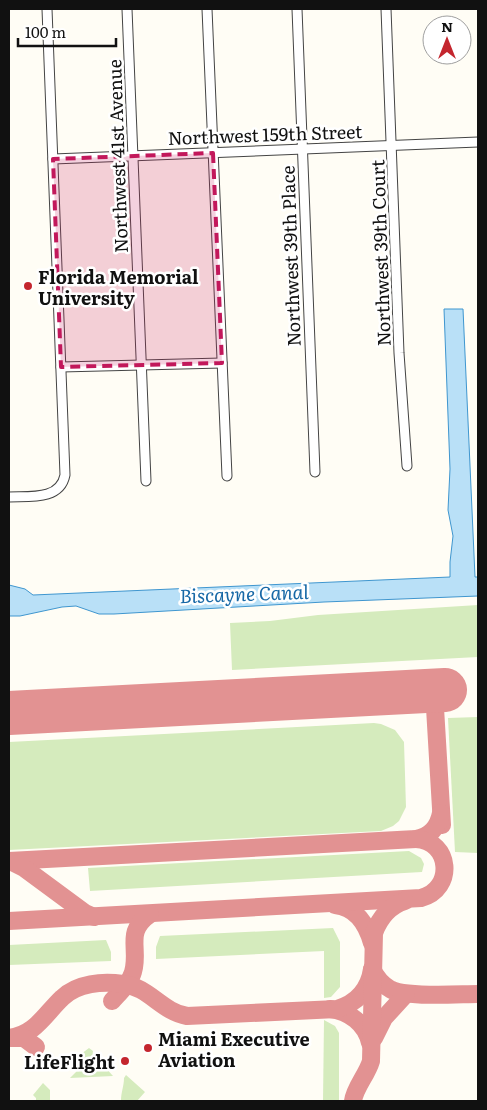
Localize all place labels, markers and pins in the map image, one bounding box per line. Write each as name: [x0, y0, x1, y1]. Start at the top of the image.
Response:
place label: Florida Memorial University: [38, 263, 199, 311]
marker: Florida Memorial University: [22, 280, 34, 292]
place label: Miami Executive Aviation: [158, 1025, 310, 1073]
marker: Miami Executive Aviation: [142, 1042, 154, 1054]
place label: LifeFlight: [24, 1048, 115, 1075]
marker: LifeFlight: [119, 1055, 131, 1067]

